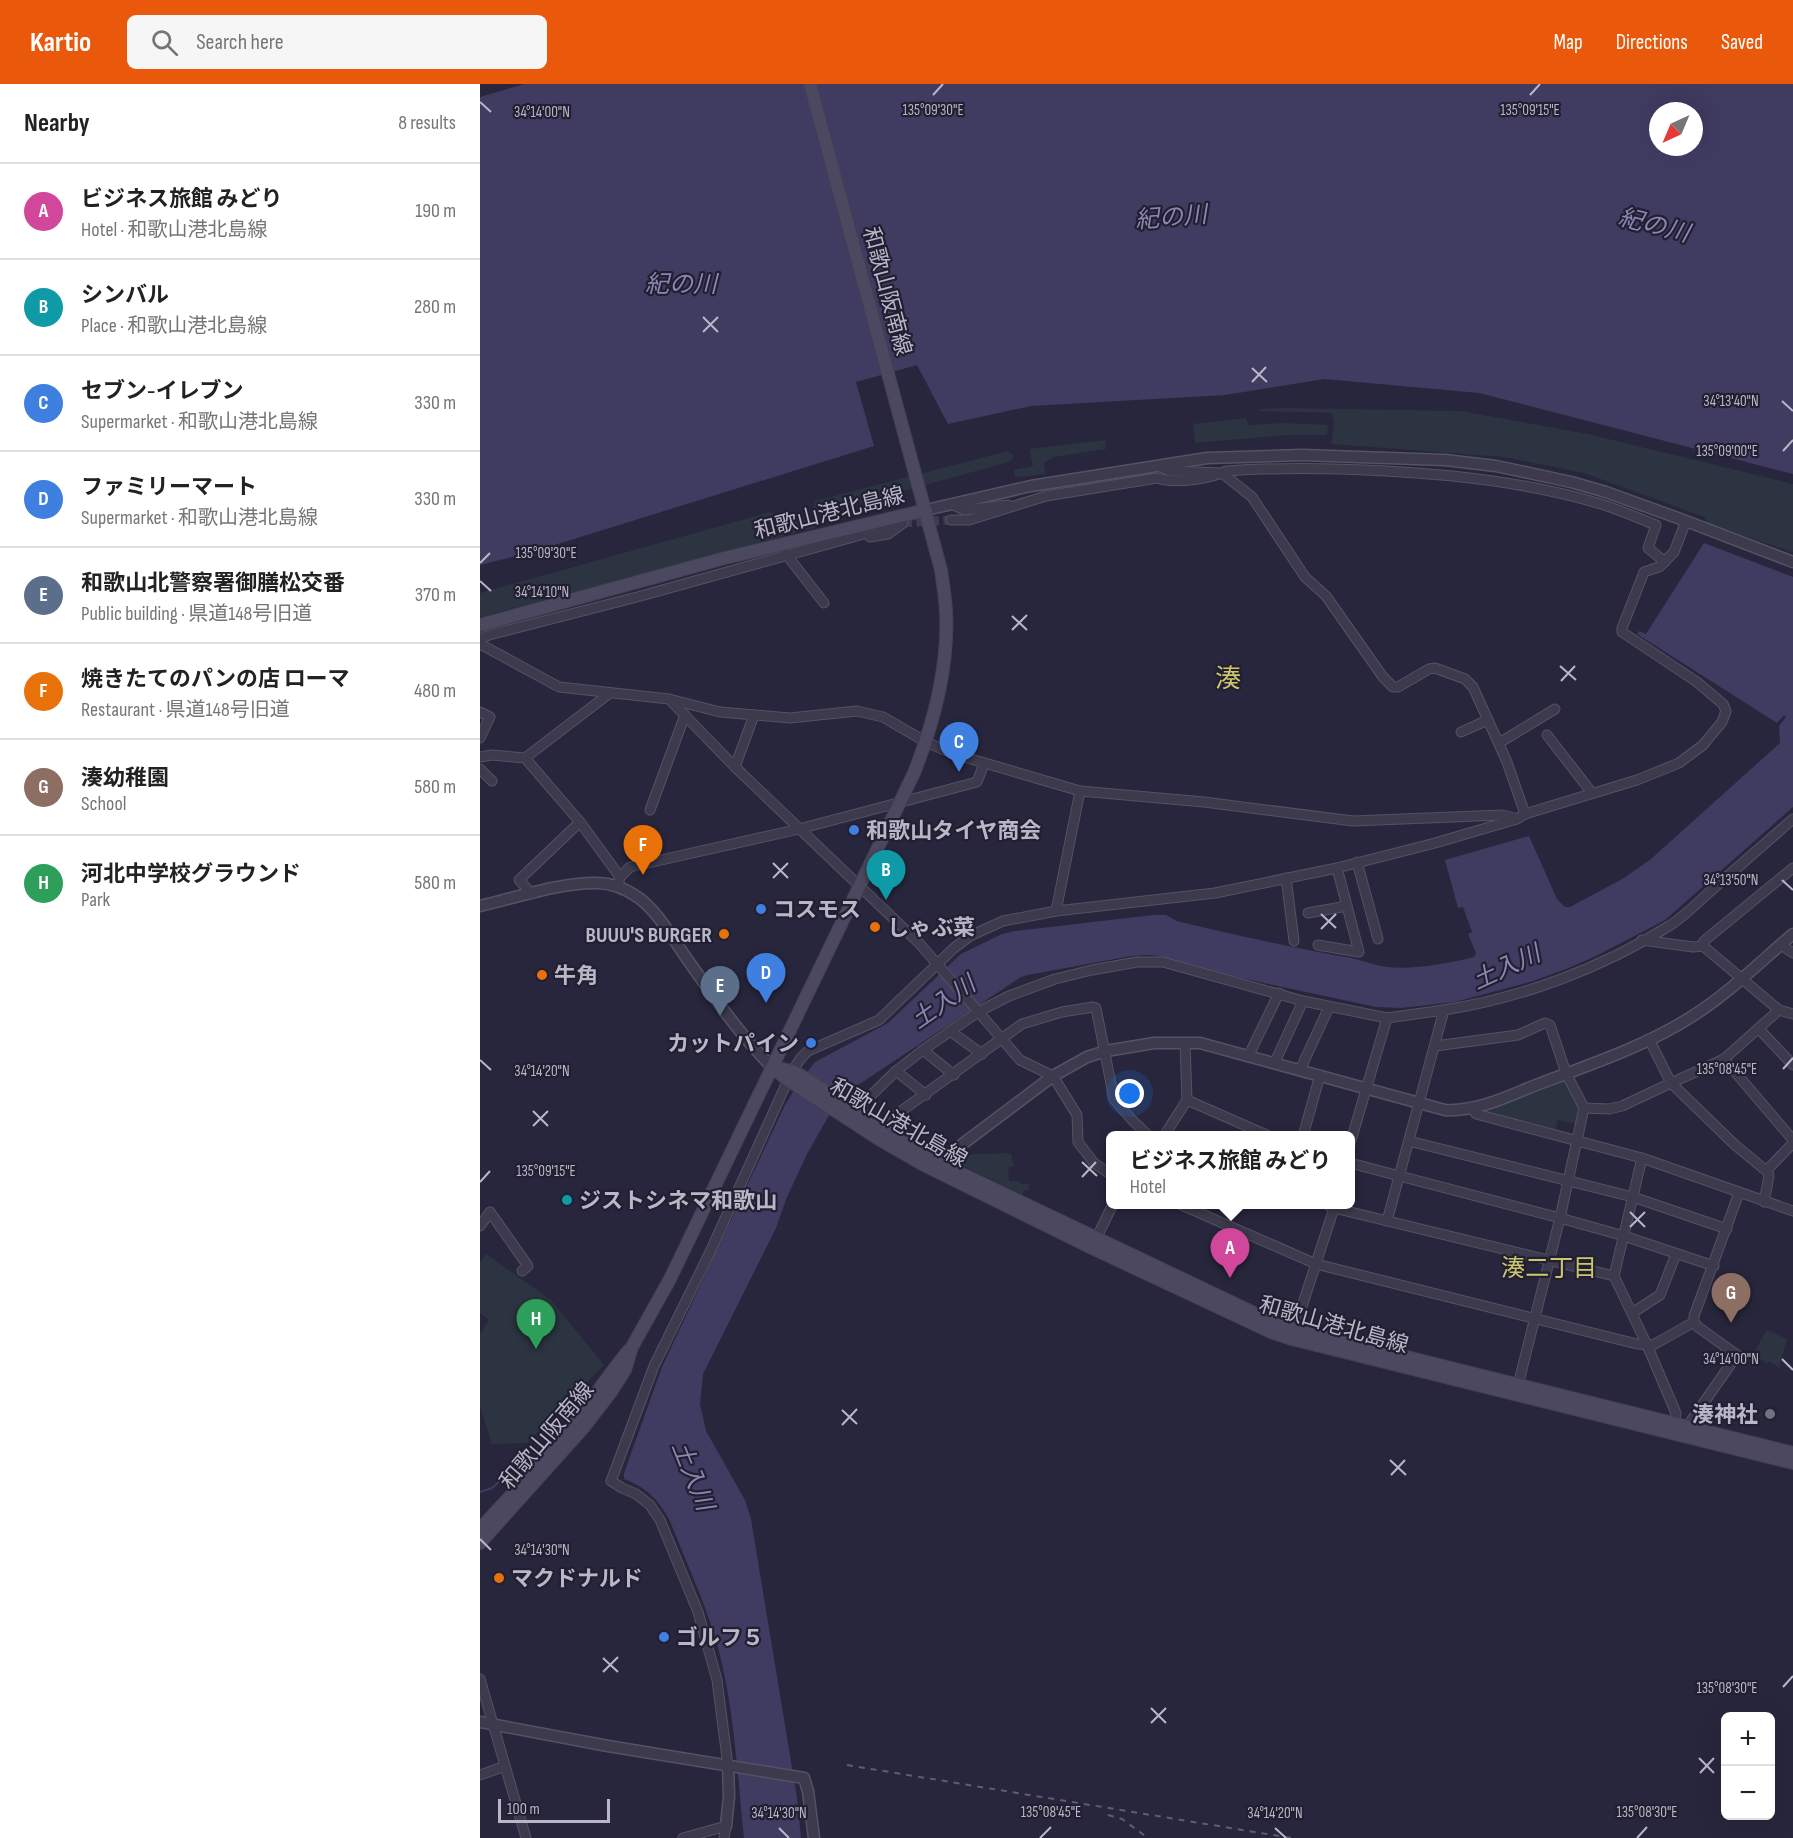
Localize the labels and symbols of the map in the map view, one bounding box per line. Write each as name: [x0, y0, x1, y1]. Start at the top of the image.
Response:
text: 135°09'30"E: [902, 101, 964, 120]
text: 135°09'15"E: [1500, 101, 1560, 120]
north arrow: [1649, 102, 1703, 156]
text: 34°14'00"N: [514, 103, 570, 122]
water label: 紀の川: [1134, 200, 1211, 235]
water label: 紀の川: [1615, 203, 1695, 249]
street label: 和歌山阪南線: [856, 224, 917, 359]
water label: 紀の川: [645, 270, 720, 299]
text: 34°13'40"N: [1703, 392, 1759, 411]
text: 135°09'00"E: [1696, 442, 1758, 461]
street label: 和歌山港北島線: [751, 482, 907, 545]
text: 135°09'30"E: [515, 544, 577, 563]
text: 34°14'10"N: [515, 583, 569, 602]
district label: 湊: [1215, 664, 1241, 695]
pin: C: [940, 722, 978, 772]
place label: 和歌山タイヤ商会: [866, 818, 1041, 845]
marker: 和歌山タイヤ商会: [847, 823, 861, 837]
pin: F: [624, 826, 662, 875]
pin: B: [866, 850, 906, 900]
text: 34°13'50"N: [1703, 871, 1759, 890]
place label: コスモス: [773, 897, 861, 924]
marker: コスモス: [754, 902, 768, 916]
place label: しゃぶ菜: [887, 915, 975, 942]
marker: しゃぶ菜: [868, 920, 882, 934]
place label: BUUU'S BURGER: [586, 922, 712, 949]
marker: BUUU'S BURGER: [717, 927, 731, 941]
water label: 土入川: [1467, 938, 1548, 996]
pin: D: [746, 954, 786, 1003]
place label: 牛角: [554, 963, 598, 990]
pin: E: [700, 966, 740, 1016]
marker: 牛角: [535, 968, 549, 982]
water label: 土入川: [905, 968, 984, 1035]
place label: カットパイン: [667, 1031, 799, 1058]
marker: カットパイン: [804, 1036, 818, 1050]
text: 135°08'45"E: [1697, 1060, 1757, 1079]
text: 34°14'20"N: [514, 1062, 570, 1081]
street label: 和歌山港北島線: [825, 1073, 972, 1173]
your location: [1115, 1079, 1144, 1108]
text: 135°09'15"E: [516, 1162, 576, 1181]
place label: ジストシネマ和歌山: [579, 1188, 777, 1215]
marker: ジストシネマ和歌山: [560, 1193, 574, 1207]
pin: A: [1210, 1228, 1250, 1278]
district label: 湊二丁目: [1501, 1254, 1597, 1283]
pin: G: [1712, 1274, 1750, 1323]
street label: 和歌山港北島線: [1256, 1291, 1411, 1360]
pin: H: [516, 1300, 556, 1349]
text: 34°14'00"N: [1703, 1350, 1759, 1369]
street label: 和歌山阪南線: [494, 1377, 600, 1495]
place label: 湊神社: [1692, 1402, 1758, 1429]
marker: 湊神社: [1763, 1407, 1777, 1421]
water label: 土入川: [666, 1437, 721, 1518]
text: 34°14'30"N: [514, 1541, 570, 1560]
place label: マクドナルド: [511, 1566, 643, 1593]
marker: マクドナルド: [492, 1571, 506, 1585]
place label: ゴルフ５: [676, 1625, 764, 1652]
marker: ゴルフ５: [657, 1630, 671, 1644]
text: 135°08'30"E: [1696, 1679, 1758, 1698]
scale bar: [498, 1796, 610, 1824]
text: 135°08'45"E: [1021, 1803, 1081, 1822]
text: 135°08'30"E: [1616, 1803, 1678, 1822]
text: 34°14'30"N: [751, 1804, 807, 1823]
text: 34°14'20"N: [1247, 1804, 1303, 1823]

